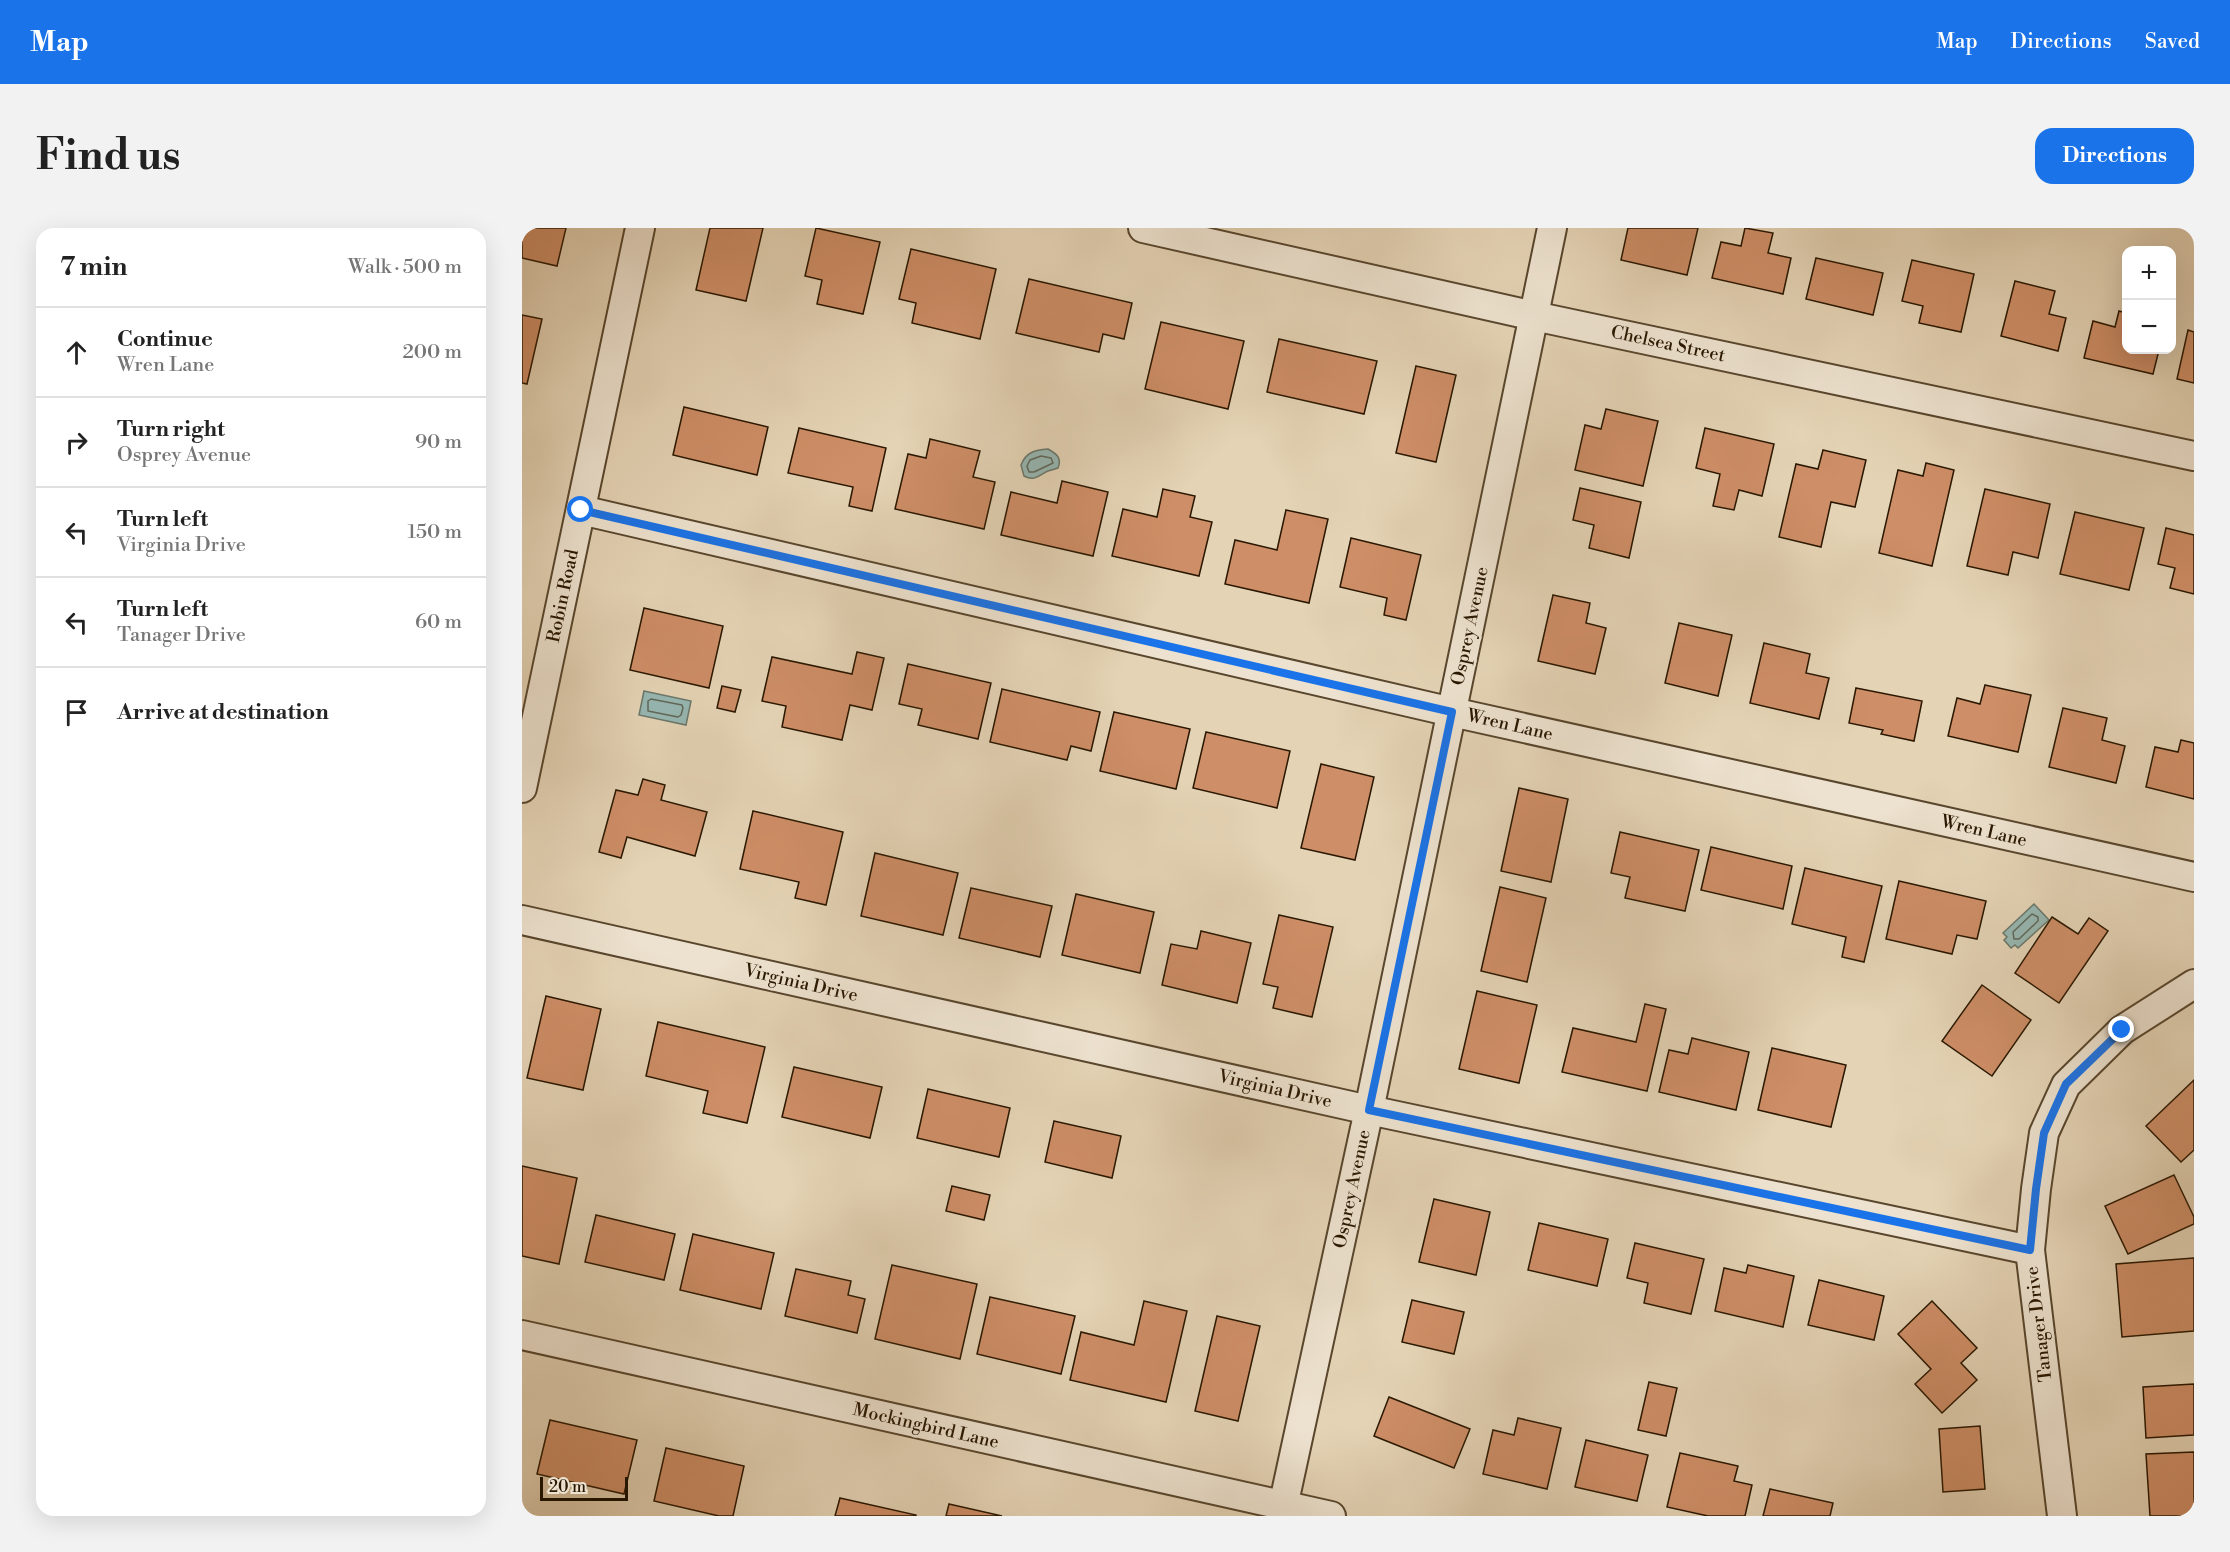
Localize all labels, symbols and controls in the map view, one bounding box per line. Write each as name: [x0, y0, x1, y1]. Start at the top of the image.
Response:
text: Map: [30, 25, 89, 60]
text: Map: [1936, 29, 1978, 55]
text: Directions: [2011, 29, 2112, 55]
text: Saved: [2145, 29, 2200, 55]
button: Directions: [2035, 128, 2194, 184]
text: Find us: [36, 130, 180, 183]
map controls: [2122, 246, 2176, 354]
button: +: [2122, 246, 2176, 300]
text: 7 min: [60, 251, 127, 283]
text: Walk · 500 m: [348, 255, 462, 280]
button: −: [2122, 300, 2176, 354]
street label: Chelsea Street: [1609, 321, 1728, 367]
text: Continue: [117, 326, 213, 353]
icon: ahead: [60, 336, 93, 369]
text: 200 m: [402, 340, 462, 365]
text: Wren Lane: [117, 353, 214, 378]
text: Turn right: [117, 416, 225, 443]
icon: right: [60, 426, 93, 459]
text: 90 m: [415, 430, 462, 455]
text: Osprey Avenue: [117, 443, 251, 468]
route start: [567, 496, 593, 522]
text: Turn left: [117, 506, 208, 533]
icon: left: [60, 516, 93, 549]
text: 150 m: [407, 520, 462, 545]
text: Virginia Drive: [117, 533, 246, 558]
street label: Robin Road: [542, 546, 584, 645]
street label: Osprey Avenue: [1446, 565, 1494, 687]
text: Turn left: [117, 596, 208, 623]
icon: left: [60, 606, 93, 639]
text: 60 m: [415, 610, 462, 635]
text: Tanager Drive: [117, 623, 246, 648]
icon: arrive: [60, 696, 93, 729]
text: Arrive at destination: [117, 699, 329, 726]
street label: Wren Lane: [1464, 704, 1555, 746]
street label: Wren Lane: [1938, 810, 2029, 852]
street label: Virginia Drive: [741, 959, 860, 1007]
route end: [2108, 1016, 2134, 1042]
street label: Virginia Drive: [1215, 1065, 1334, 1113]
street label: Osprey Avenue: [1328, 1128, 1376, 1250]
street label: Tanager Drive: [2021, 1265, 2057, 1383]
street label: Mockingbird Lane: [851, 1398, 1001, 1454]
scale bar: [540, 1474, 628, 1502]
text: 20 m: [549, 1477, 586, 1497]

